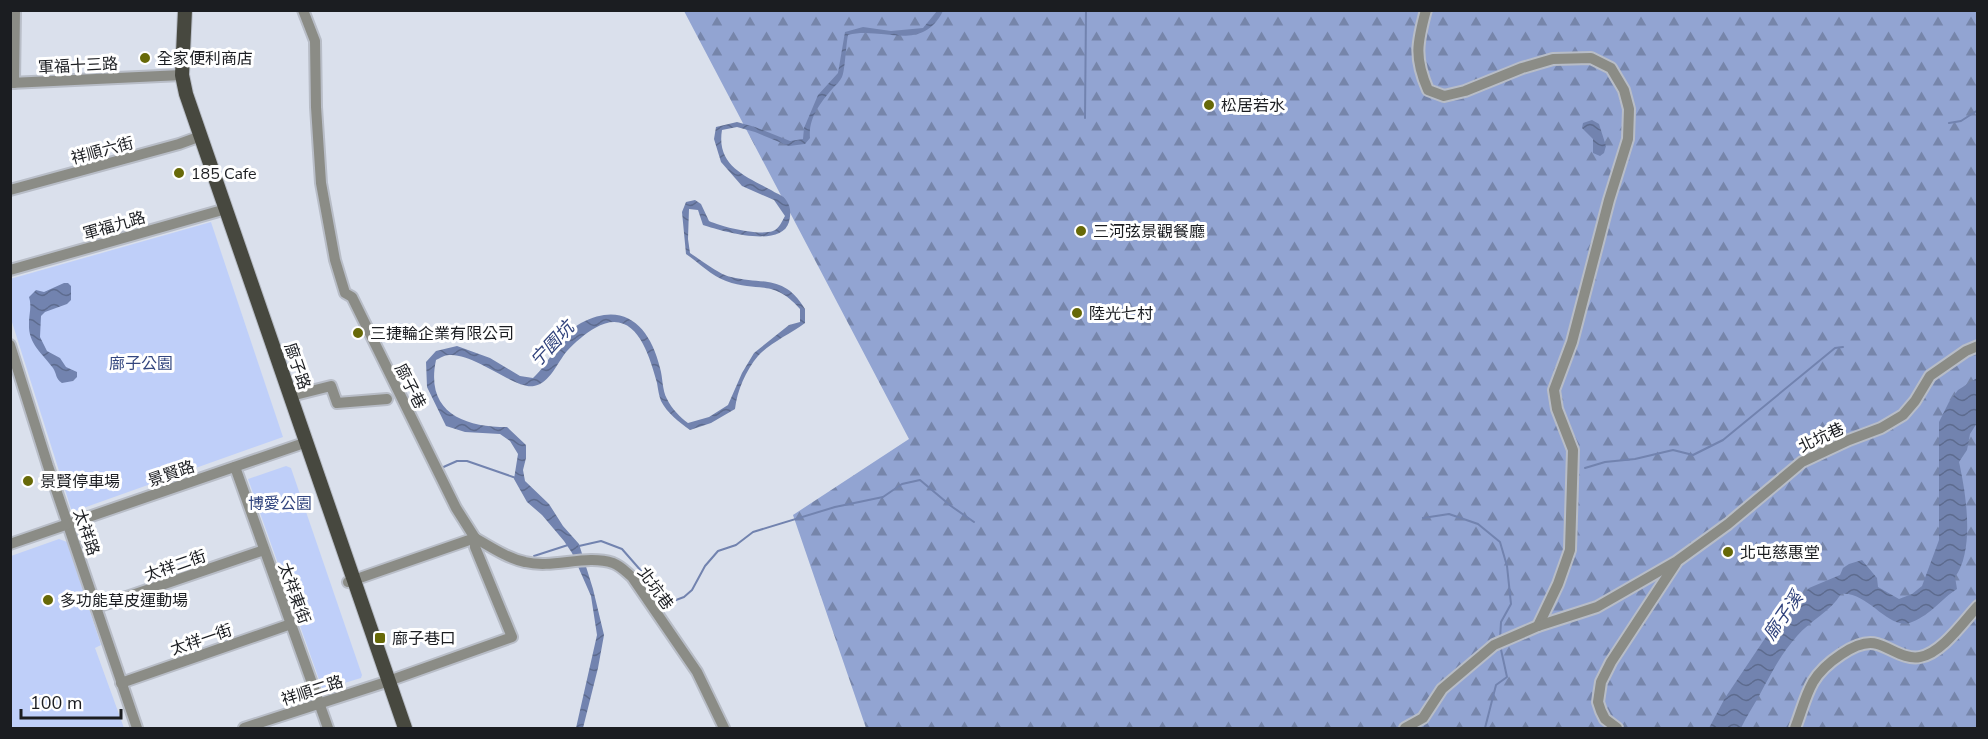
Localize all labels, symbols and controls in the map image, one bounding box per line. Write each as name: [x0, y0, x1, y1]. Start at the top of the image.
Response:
place label: 全家便利商店: [157, 48, 253, 70]
marker: 全家便利商店: [138, 51, 152, 65]
street label: 軍福十三路: [38, 53, 119, 79]
place label: 松居若水: [1221, 95, 1285, 117]
marker: 松居若水: [1202, 98, 1216, 112]
street label: 祥順六街: [68, 132, 136, 170]
place label: 185 Cafe: [191, 163, 257, 185]
marker: 185 Cafe: [172, 166, 186, 180]
street label: 軍福九路: [80, 207, 148, 245]
place label: 三河弦景觀餐廳: [1093, 221, 1205, 243]
marker: 三河弦景觀餐廳: [1074, 224, 1088, 238]
place label: 陸光七村: [1089, 303, 1153, 325]
marker: 陸光七村: [1070, 306, 1084, 320]
water label: 宁園坑: [525, 314, 581, 372]
place label: 三捷輪企業有限公司: [370, 323, 514, 345]
marker: 三捷輪企業有限公司: [351, 326, 365, 340]
street label: 廍子路: [279, 340, 315, 393]
park label: 廍子公園: [109, 353, 173, 375]
street label: 廍子巷: [389, 360, 431, 413]
street label: 北坑巷: [1795, 418, 1848, 458]
street label: 景賢路: [145, 456, 198, 492]
place label: 景賢停車場: [40, 471, 120, 493]
marker: 景賢停車場: [21, 474, 35, 488]
park label: 博愛公園: [248, 493, 312, 515]
street label: 太祥路: [68, 506, 104, 559]
place label: 北屯慈惠堂: [1740, 542, 1820, 564]
street label: 太祥二街: [141, 545, 209, 587]
marker: 北屯慈惠堂: [1721, 545, 1735, 559]
street label: 太祥東街: [273, 560, 315, 627]
street label: 北坑巷: [632, 563, 678, 614]
water label: 廍子溪: [1758, 585, 1810, 645]
place label: 多功能草皮運動場: [60, 590, 188, 612]
marker: 多功能草皮運動場: [41, 593, 55, 607]
street label: 太祥一街: [167, 619, 235, 661]
place label: 廍子巷口: [392, 628, 456, 650]
marker: 廍子巷口: [373, 631, 387, 645]
street label: 祥順二路: [278, 671, 346, 711]
scale bar: [21, 682, 122, 720]
text: 100 m: [30, 691, 82, 715]

